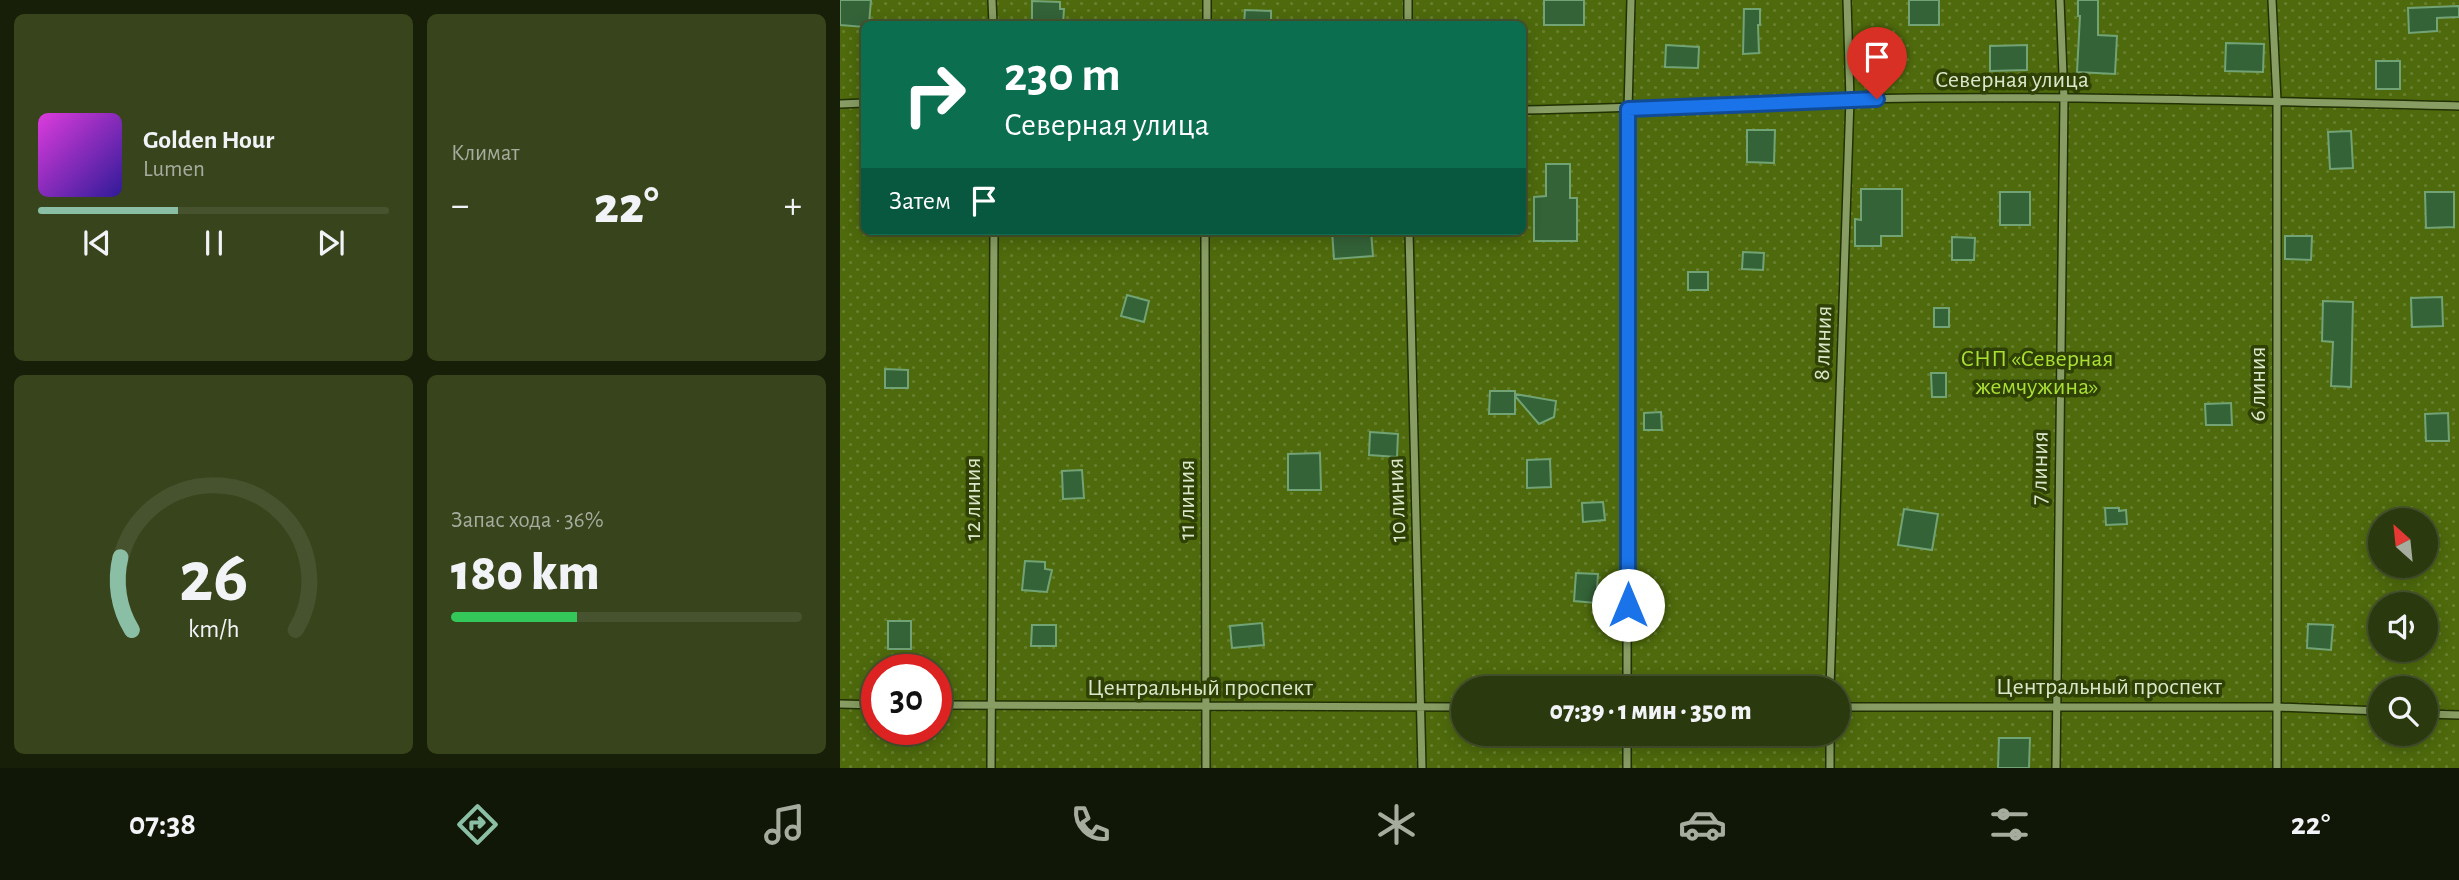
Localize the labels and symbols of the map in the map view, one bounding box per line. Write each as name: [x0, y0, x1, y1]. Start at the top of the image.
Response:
pin: [1847, 27, 1907, 99]
street label: Северная улица: [1935, 68, 2089, 92]
street label: 8 линия: [1810, 305, 1836, 381]
park label: СНП «Северная жемчужина»: [1961, 347, 2113, 399]
street label: 6 линия: [2246, 347, 2270, 421]
street label: 7 линия: [2027, 431, 2053, 505]
street label: 10 линия: [1384, 457, 1410, 543]
street label: 12 линия: [961, 458, 985, 540]
street label: 11 линия: [1175, 460, 1199, 540]
north arrow: [2368, 508, 2438, 578]
position arrow: [1591, 568, 1665, 642]
speed limit sign: 30: [861, 654, 952, 745]
street label: Центральный проспект: [1996, 675, 2222, 699]
street label: Центральный проспект: [1087, 676, 1313, 700]

